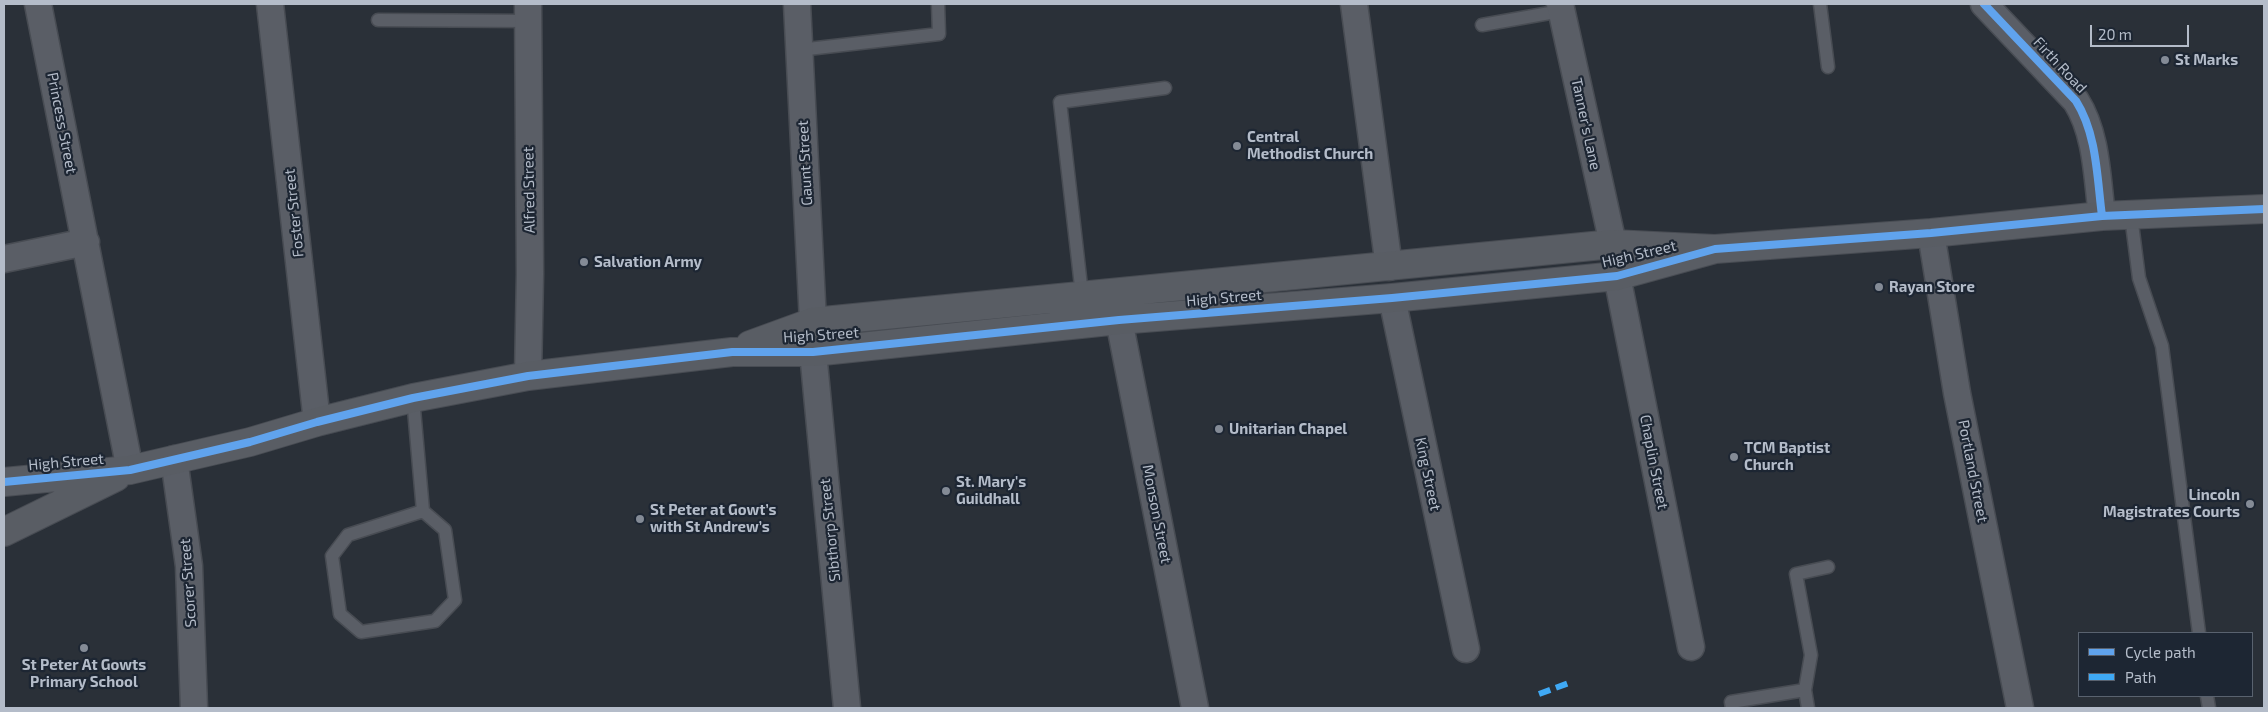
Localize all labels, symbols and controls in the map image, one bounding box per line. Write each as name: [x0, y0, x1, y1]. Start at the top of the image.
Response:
scale bar: [2093, 15, 2192, 47]
text: 20 m: [2098, 25, 2132, 43]
street label: Firth Road: [2030, 33, 2090, 97]
place label: St Marks: [2175, 51, 2238, 69]
marker: St Marks: [2159, 54, 2171, 66]
street label: Princess Street: [43, 71, 81, 175]
street label: Tanner's Lane: [1567, 76, 1605, 172]
street label: Gaunt Street: [794, 120, 816, 206]
place label: Central Methodist Church: [1247, 128, 1373, 163]
marker: Central Methodist Church: [1231, 140, 1243, 152]
street label: Alfred Street: [519, 146, 539, 234]
street label: Foster Street: [280, 168, 308, 258]
street label: High Street: [1600, 237, 1678, 271]
place label: Salvation Army: [594, 253, 702, 271]
marker: Salvation Army: [578, 256, 590, 268]
place label: Rayan Store: [1889, 278, 1975, 296]
marker: Rayan Store: [1873, 281, 1885, 293]
street label: High Street: [1185, 286, 1263, 310]
street label: High Street: [783, 323, 859, 347]
street label: Chaplin Street: [1636, 413, 1672, 511]
street label: Portland Street: [1954, 418, 1992, 524]
place label: Unitarian Chapel: [1229, 420, 1347, 438]
marker: Unitarian Chapel: [1213, 423, 1225, 435]
street label: King Street: [1411, 436, 1445, 512]
place label: TCM Baptist Church: [1744, 439, 1830, 474]
street label: High Street: [27, 450, 105, 474]
marker: TCM Baptist Church: [1728, 451, 1740, 463]
street label: Monson Street: [1139, 463, 1175, 565]
place label: St. Mary's Guildhall: [956, 473, 1026, 508]
street label: Sibthorp Street: [816, 478, 844, 582]
marker: St. Mary's Guildhall: [940, 485, 952, 497]
place label: Lincoln Magistrates Courts: [2103, 486, 2240, 521]
marker: Lincoln Magistrates Courts: [2244, 498, 2256, 510]
place label: St Peter at Gowt’s with St Andrew’s: [650, 501, 777, 536]
marker: St Peter at Gowt’s with St Andrew’s: [634, 513, 646, 525]
street label: Scorer Street: [176, 538, 200, 628]
legend: [2078, 632, 2253, 697]
marker: St Peter At Gowts Primary School: [78, 642, 90, 654]
text: Cycle path: [2125, 643, 2196, 661]
place label: St Peter At Gowts Primary School: [22, 656, 146, 691]
text: Path: [2125, 668, 2156, 686]

